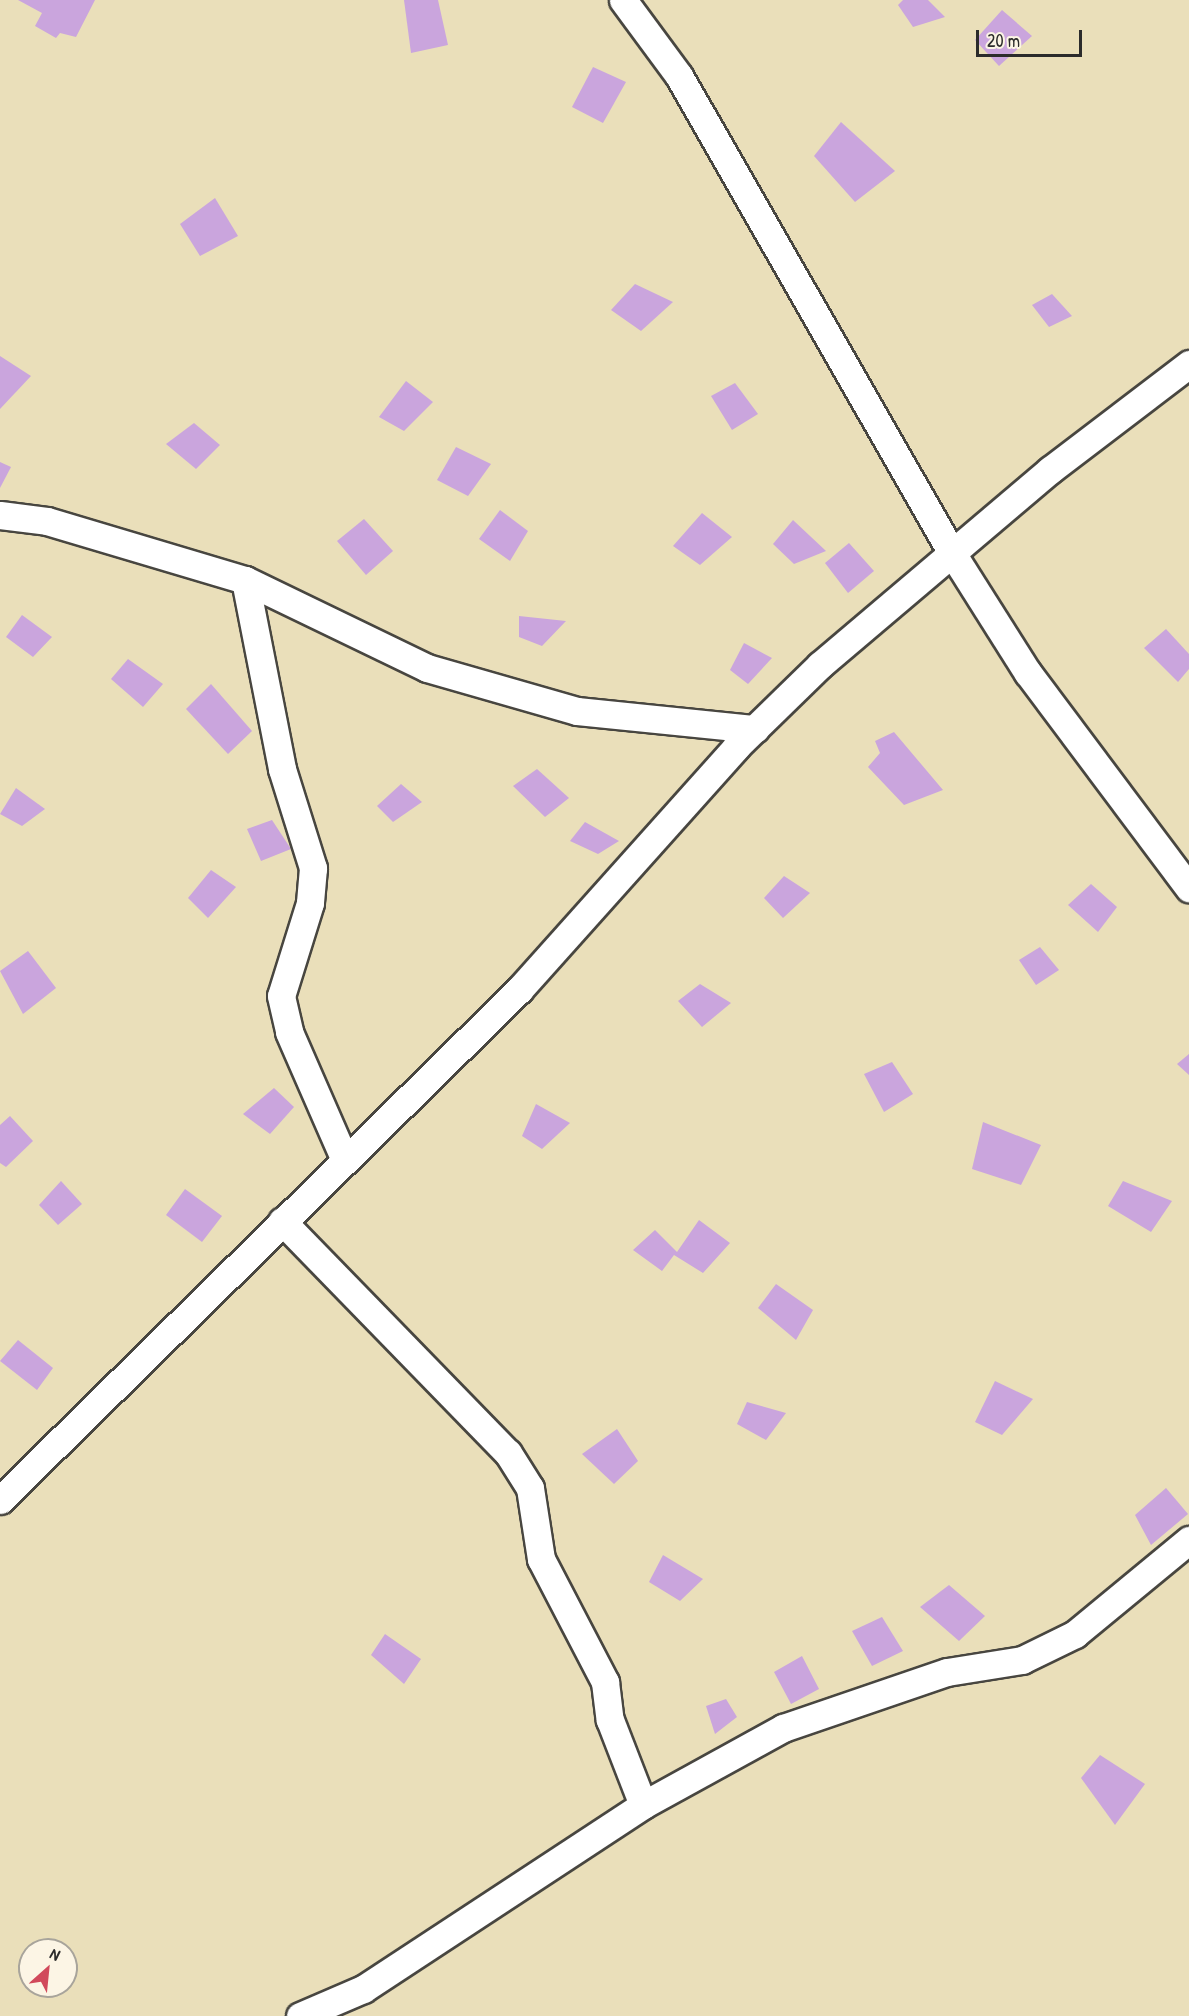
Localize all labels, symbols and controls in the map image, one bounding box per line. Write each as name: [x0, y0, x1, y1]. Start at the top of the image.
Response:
scale bar: [979, 18, 1086, 56]
text: 20 m: [987, 28, 1020, 53]
north arrow: [18, 1938, 78, 1998]
text: N: [46, 1942, 64, 1965]

